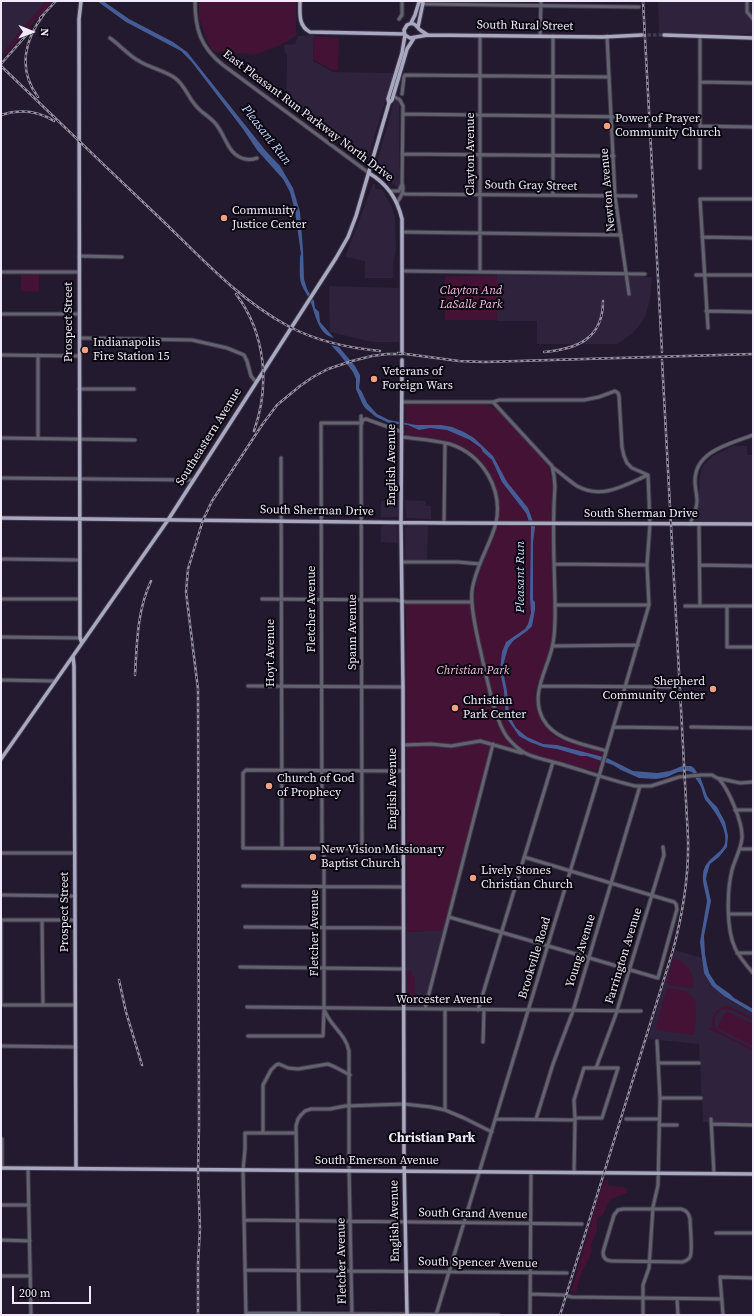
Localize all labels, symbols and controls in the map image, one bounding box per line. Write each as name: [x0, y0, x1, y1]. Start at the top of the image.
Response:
north arrow: [12, 12, 52, 52]
street label: South Rural Street: [477, 18, 573, 34]
text: N: [37, 28, 52, 36]
street label: East Pleasant Run Parkway North Drive: [220, 47, 396, 185]
water label: Pleasant Run: [238, 102, 294, 168]
street label: Clayton Avenue: [464, 112, 478, 196]
place label: Power of Prayer Community Church: [615, 112, 721, 140]
marker: Power of Prayer Community Church: [602, 121, 612, 131]
street label: Newton Avenue: [597, 148, 619, 232]
street label: South Gray Street: [485, 178, 577, 194]
place label: Community Justice Center: [232, 204, 307, 232]
marker: Community Justice Center: [219, 213, 229, 223]
street label: Prospect Street: [62, 282, 76, 362]
park label: Clayton And LaSalle Park: [440, 284, 502, 312]
place label: Indianapolis Fire Station 15: [93, 336, 169, 364]
marker: Indianapolis Fire Station 15: [80, 345, 90, 355]
place label: Veterans of Foreign Wars: [382, 365, 453, 393]
marker: Veterans of Foreign Wars: [369, 374, 379, 384]
street label: Southeastern Avenue: [173, 385, 245, 489]
street label: English Avenue: [385, 424, 399, 506]
street label: South Sherman Drive: [260, 503, 374, 519]
street label: South Sherman Drive: [584, 507, 698, 521]
water label: Pleasant Run: [513, 541, 529, 613]
street label: Fletcher Avenue: [305, 566, 319, 652]
street label: Spann Avenue: [346, 594, 360, 670]
street label: Hoyt Avenue: [264, 619, 278, 687]
park label: Christian Park: [437, 664, 509, 678]
place label: Shepherd Community Center: [603, 675, 705, 703]
marker: Shepherd Community Center: [708, 684, 718, 694]
place label: Christian Park Center: [463, 694, 526, 722]
marker: Christian Park Center: [450, 703, 460, 713]
street label: English Avenue: [386, 748, 400, 830]
place label: Church of God of Prophecy: [277, 772, 355, 800]
marker: Church of God of Prophecy: [264, 781, 274, 791]
place label: New Vision Missionary Baptist Church: [321, 843, 444, 871]
marker: New Vision Missionary Baptist Church: [308, 852, 318, 862]
place label: Lively Stones Christian Church: [481, 864, 573, 892]
street label: Prospect Street: [58, 872, 72, 952]
marker: Lively Stones Christian Church: [468, 873, 478, 883]
street label: Fletcher Avenue: [308, 890, 322, 976]
street label: Farrington Avenue: [603, 906, 645, 1006]
street label: Young Avenue: [563, 913, 599, 989]
street label: Brookville Road: [516, 915, 554, 1001]
street label: Worcester Avenue: [396, 993, 492, 1007]
district label: Christian Park: [389, 1131, 475, 1147]
street label: South Emerson Avenue: [315, 1154, 439, 1168]
street label: English Avenue: [387, 1180, 403, 1262]
street label: South Grand Avenue: [418, 1206, 528, 1222]
street label: Fletcher Avenue: [334, 1217, 350, 1305]
street label: South Spencer Avenue: [418, 1255, 538, 1271]
scale bar: [14, 1278, 93, 1304]
text: 200 m: [19, 1285, 51, 1301]

